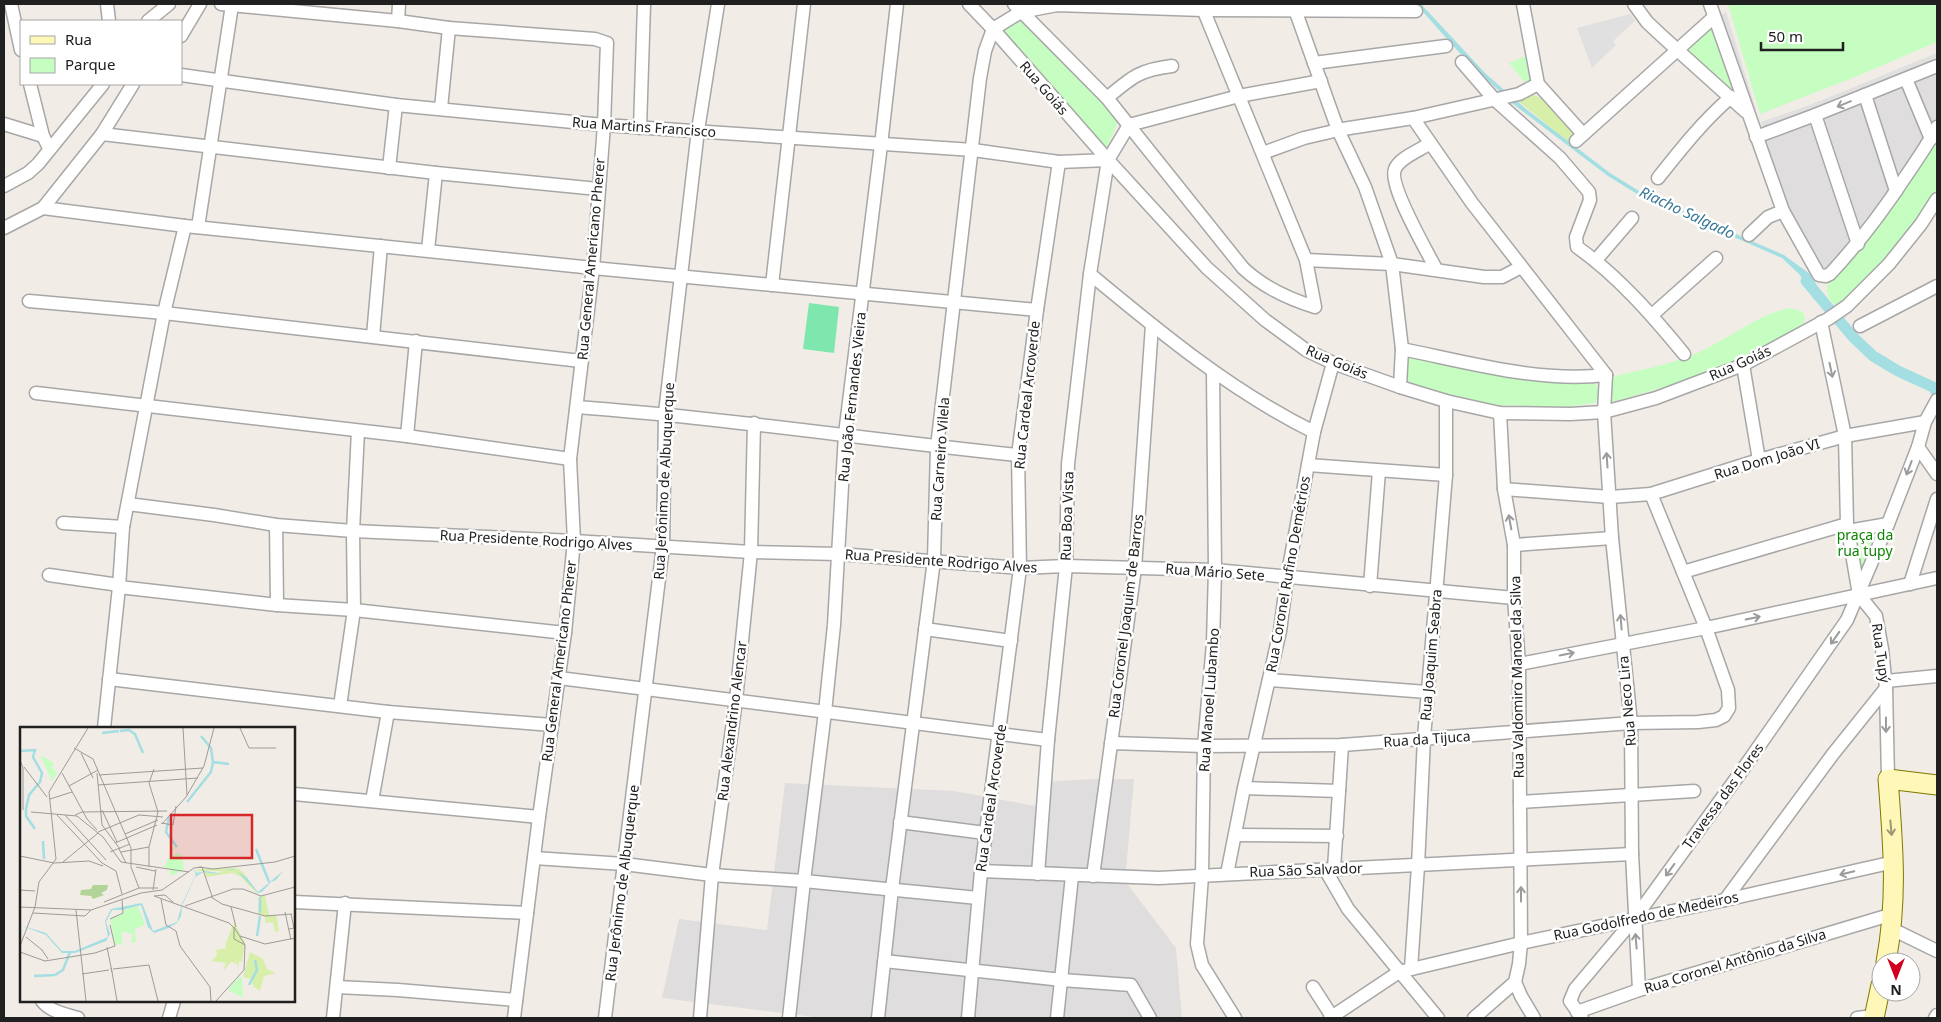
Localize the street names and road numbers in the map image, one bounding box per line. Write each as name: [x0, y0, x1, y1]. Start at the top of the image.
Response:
street label: Rua Goiás: [1016, 57, 1073, 119]
street label: Rua Martins Francisco: [571, 112, 717, 141]
street label: Rua General Americano Pherer: [572, 157, 609, 361]
street label: Rua João Fernandes Vieira: [833, 311, 870, 483]
street label: Rua Cardeal Arcoverde: [1009, 320, 1044, 470]
street label: Rua Goiás: [1303, 340, 1371, 383]
street label: Rua Goiás: [1706, 340, 1774, 385]
street label: Rua Jerônimo de Albuquerque: [649, 382, 678, 580]
street label: Rua Carneiro Vilela: [926, 396, 953, 522]
street label: Rua Dom João VI: [1712, 433, 1822, 484]
street label: Rua Boa Vista: [1055, 471, 1078, 561]
street label: Rua Coronel Rufino Demétrios: [1261, 474, 1314, 674]
street label: Rua Coronel Joaquim de Barros: [1104, 513, 1147, 719]
street label: Rua Presidente Rodrigo Alves: [439, 525, 633, 554]
street label: Rua Presidente Rodrigo Alves: [844, 544, 1038, 577]
street label: Rua General Americano Pherer: [537, 559, 580, 763]
street label: Rua Mário Sete: [1165, 559, 1265, 584]
street label: Rua Valdomiro Manoel da Silva: [1505, 576, 1528, 778]
street label: Rua Joaquim Seabra: [1415, 588, 1446, 722]
street label: Rua Tupý: [1868, 622, 1895, 685]
street label: Rua Manoel Lubambo: [1194, 627, 1223, 773]
street label: Rua Alexandrino Alencar: [712, 640, 751, 802]
street label: Rua Neco Lira: [1613, 655, 1640, 747]
street label: Rua Cardeal Arcoverde: [971, 723, 1010, 873]
street label: Rua da Tijuca: [1383, 726, 1471, 751]
street label: Travessa das Flores: [1678, 739, 1768, 853]
street label: Rua Jerônimo de Albuquerque: [600, 784, 643, 982]
street label: Rua São Salvador: [1249, 858, 1363, 881]
street label: Rua Godolfredo de Medeiros: [1552, 887, 1740, 944]
street label: Rua Coronel Antônio da Silva: [1642, 924, 1828, 997]

